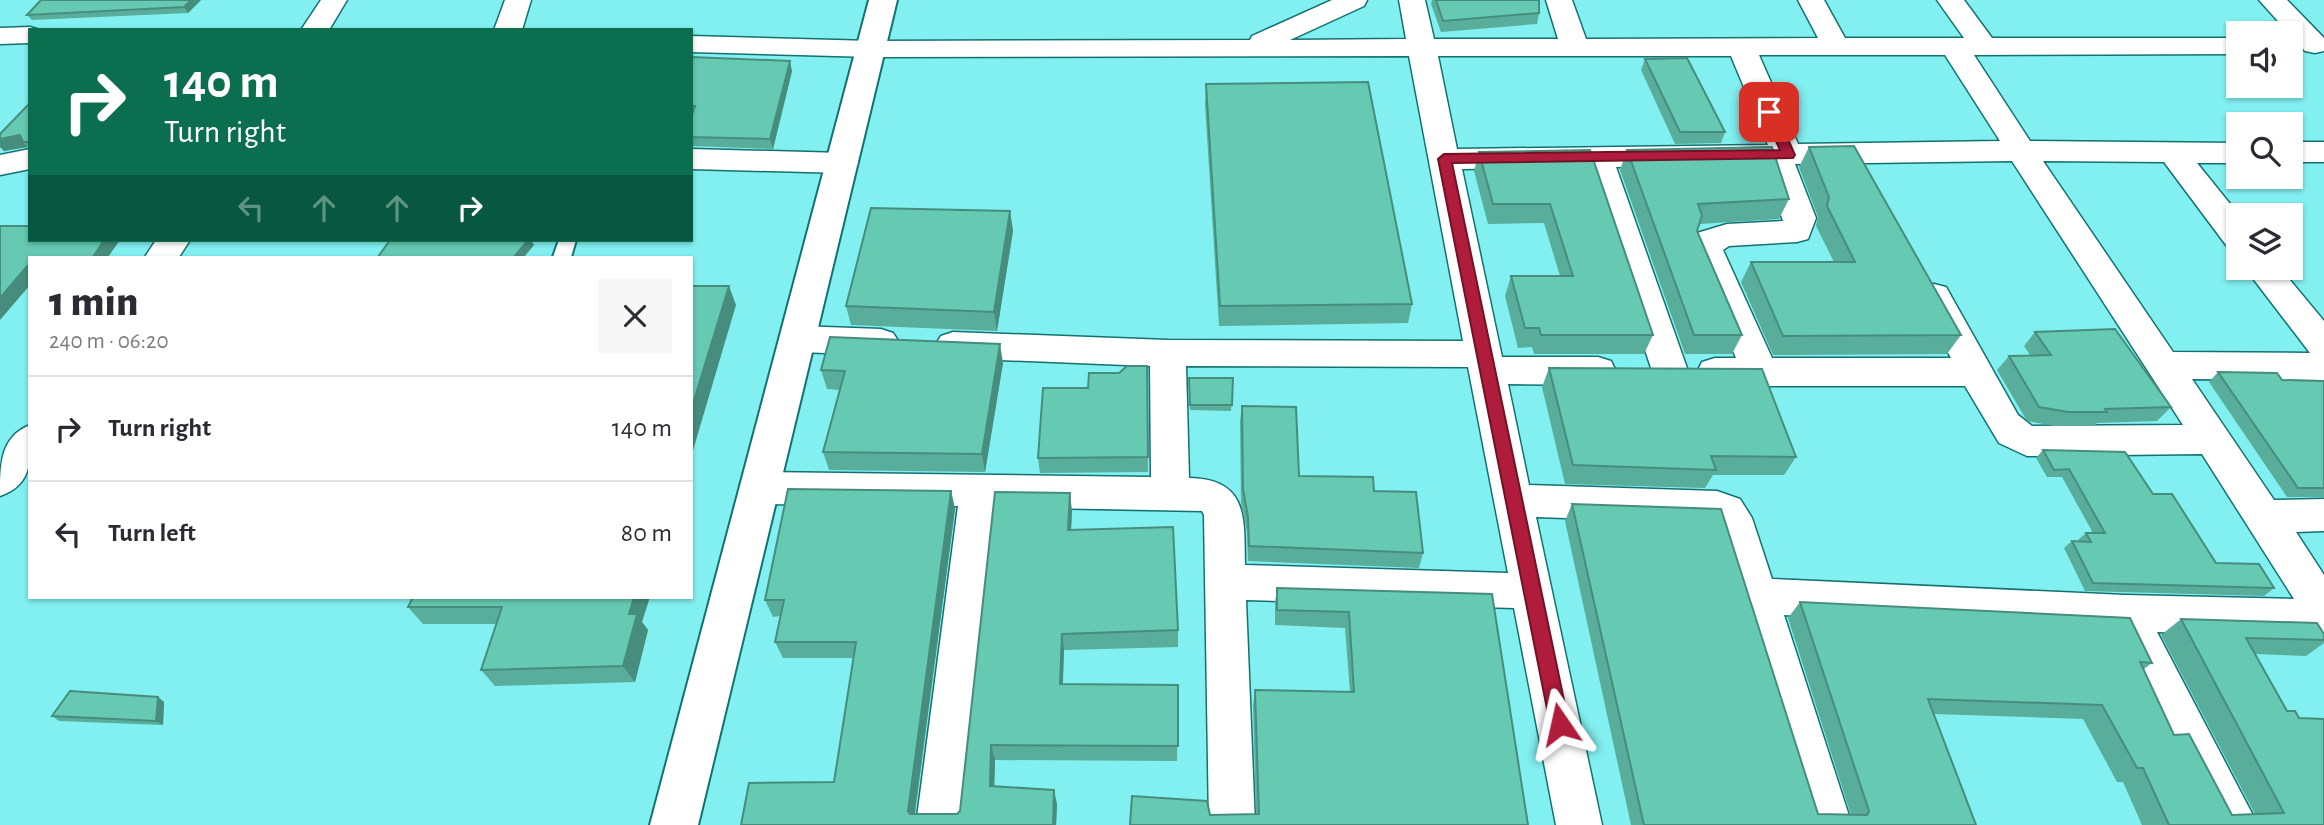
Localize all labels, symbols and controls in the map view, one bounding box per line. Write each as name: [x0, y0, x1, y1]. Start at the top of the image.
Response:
map controls: [2226, 21, 2303, 280]
button: sound: [2226, 21, 2303, 98]
icon: right: [49, 56, 140, 147]
text: 140 m: [164, 58, 279, 107]
pin: [1739, 82, 1799, 142]
icon: arrive: [1750, 93, 1788, 131]
button: search: [2226, 112, 2303, 189]
text: Turn right: [164, 116, 286, 148]
icon: left: [232, 189, 270, 227]
icon: ahead: [305, 189, 343, 227]
icon: ahead: [378, 189, 416, 227]
icon: right: [451, 189, 489, 227]
button: layers: [2226, 203, 2303, 280]
button: close: [598, 279, 672, 353]
text: 1 min: [49, 281, 138, 323]
text: 240 m · 06:20: [49, 330, 169, 353]
icon: right: [49, 410, 87, 448]
text: Turn right: [108, 415, 211, 441]
text: 140 m: [612, 415, 672, 441]
icon: left: [49, 515, 87, 553]
text: Turn left: [108, 520, 196, 546]
text: 80 m: [621, 520, 672, 546]
position arrow: [1523, 687, 1597, 761]

